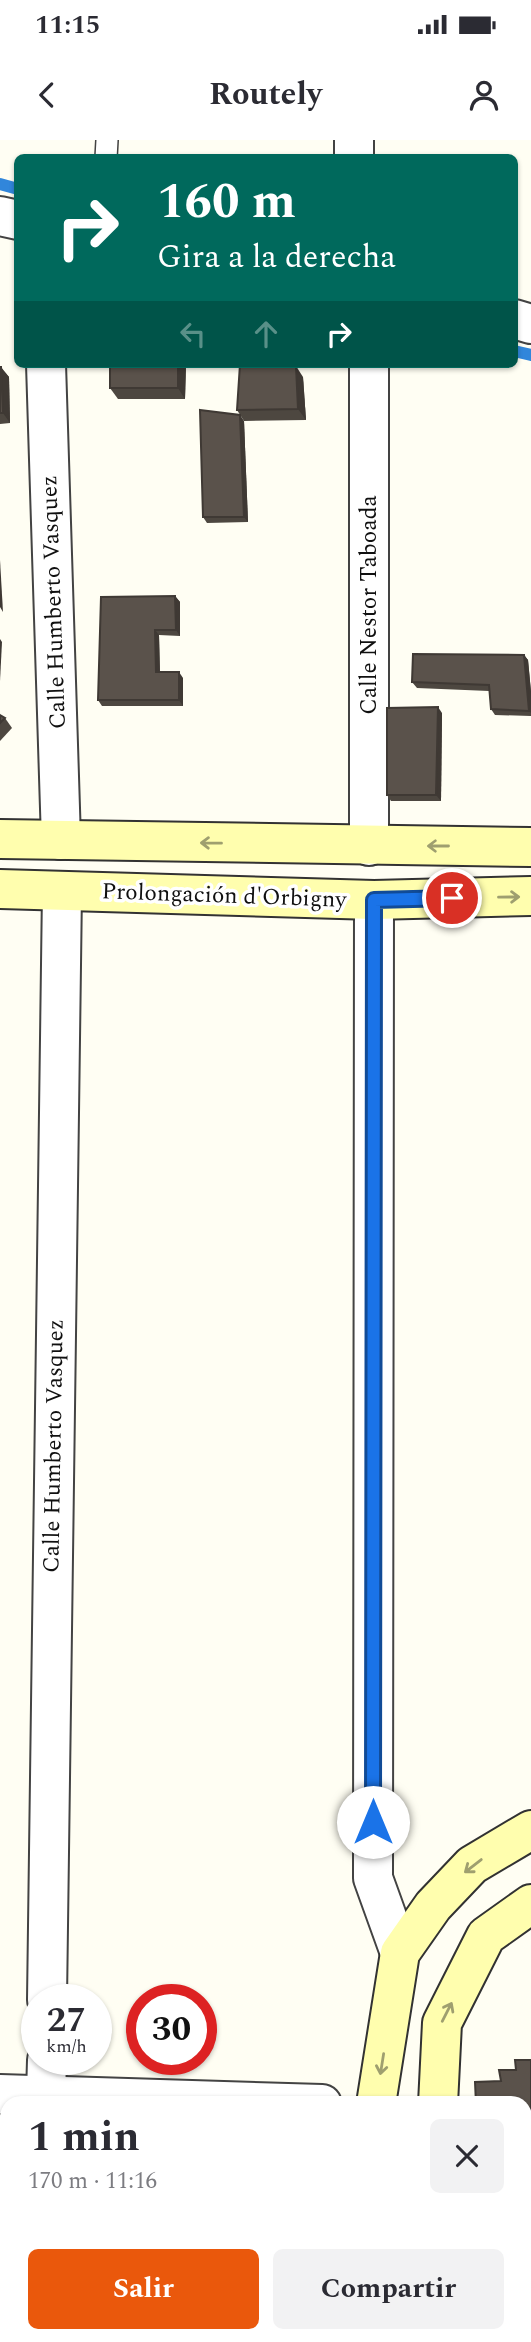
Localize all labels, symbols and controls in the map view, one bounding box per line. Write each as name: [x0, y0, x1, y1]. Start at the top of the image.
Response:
text: 11:15: [35, 5, 100, 45]
text: Routely: [209, 70, 322, 119]
icon: back: [28, 76, 66, 114]
icon: person: [465, 76, 503, 114]
text: 160 m: [157, 165, 296, 240]
icon: right: [42, 182, 133, 273]
text: Gira a la derecha: [157, 233, 396, 282]
icon: left: [174, 315, 212, 353]
icon: ahead: [247, 315, 285, 353]
icon: right: [320, 315, 358, 353]
street label: Calle Humberto Vasquez: [32, 475, 76, 729]
street label: Calle Nestor Taboada: [352, 495, 387, 715]
one-way arrow: [200, 836, 223, 850]
one-way arrow: [427, 839, 450, 853]
pin: [422, 868, 482, 928]
street label: Prolongación d'Orbigny: [101, 874, 348, 918]
icon: arrive: [433, 879, 471, 917]
one-way arrow: [497, 890, 520, 903]
street label: Calle Humberto Vasquez: [34, 1319, 74, 1573]
position arrow: [336, 1785, 410, 1859]
one-way arrow: [465, 1858, 483, 1873]
speed limit sign: 30: [126, 1984, 217, 2075]
text: 27: [47, 1994, 86, 2047]
one-way arrow: [441, 2002, 455, 2023]
text: km/h: [46, 2033, 87, 2060]
one-way arrow: [375, 2052, 388, 2075]
text: 1 min: [28, 2106, 140, 2169]
button: close: [430, 2119, 504, 2193]
text: 170 m · 11:16: [28, 2164, 157, 2199]
button: Salir: [28, 2249, 259, 2329]
button: Compartir: [273, 2249, 504, 2329]

